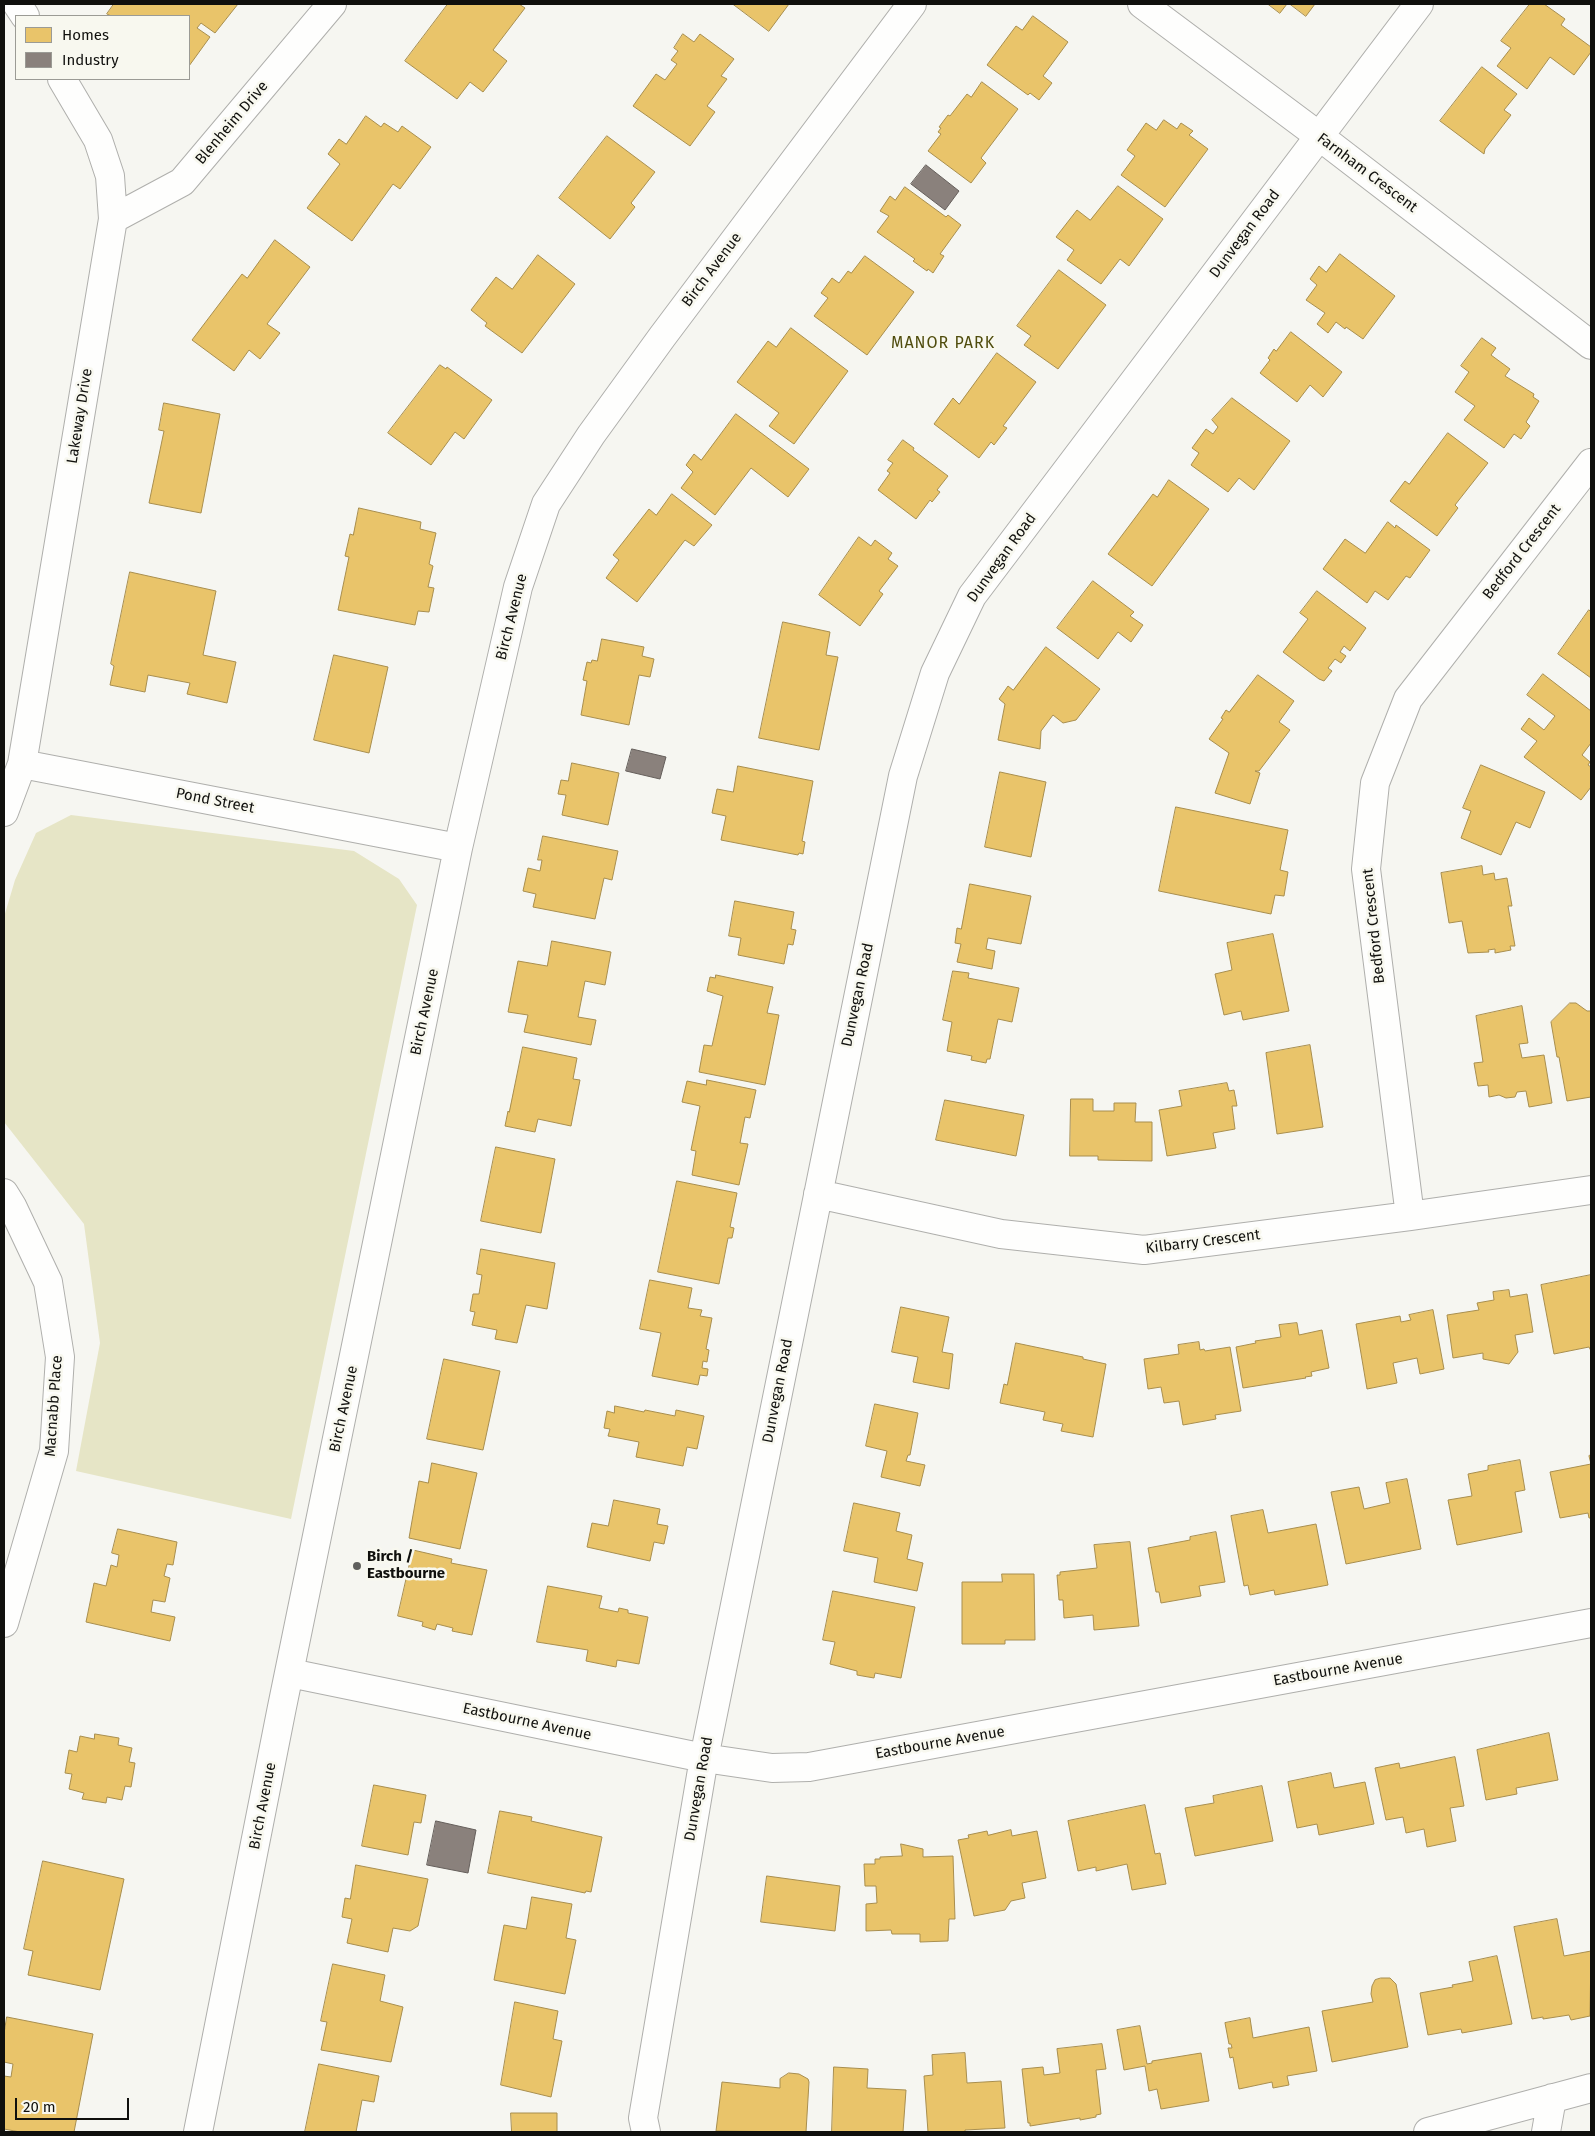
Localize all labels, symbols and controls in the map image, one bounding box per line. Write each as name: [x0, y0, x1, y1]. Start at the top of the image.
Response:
legend: [15, 15, 190, 80]
text: Homes: [62, 26, 109, 44]
text: Industry: [62, 51, 119, 69]
street label: Blenheim Drive: [192, 78, 272, 168]
street label: Farnham Crescent: [1313, 129, 1421, 217]
street label: Dunvegan Road: [1206, 186, 1284, 282]
street label: Birch Avenue: [678, 229, 746, 311]
district label: MANOR PARK: [890, 334, 996, 354]
street label: Lakeway Drive: [64, 367, 96, 465]
street label: Bedford Crescent: [1479, 501, 1565, 603]
street label: Dunvegan Road: [964, 510, 1040, 606]
street label: Birch Avenue: [493, 572, 531, 662]
street label: Pond Street: [174, 785, 256, 817]
street label: Bedford Crescent: [1359, 867, 1389, 985]
street label: Dunvegan Road: [838, 941, 878, 1049]
street label: Birch Avenue: [407, 967, 443, 1057]
street label: Kilbarry Crescent: [1145, 1226, 1261, 1258]
street label: Dunvegan Road: [759, 1337, 797, 1445]
street label: Macnabb Place: [41, 1355, 67, 1457]
street label: Birch Avenue: [326, 1364, 362, 1454]
place label: Birch / Eastbourne: [367, 1548, 445, 1583]
marker: Birch / Eastbourne: [351, 1560, 363, 1572]
street label: Eastbourne Avenue: [1272, 1650, 1404, 1690]
street label: Eastbourne Avenue: [461, 1700, 593, 1744]
street label: Eastbourne Avenue: [874, 1723, 1006, 1763]
street label: Dunvegan Road: [681, 1735, 717, 1843]
street label: Birch Avenue: [246, 1761, 280, 1851]
scale bar: [18, 2088, 131, 2120]
text: 20 m: [23, 2098, 56, 2116]

